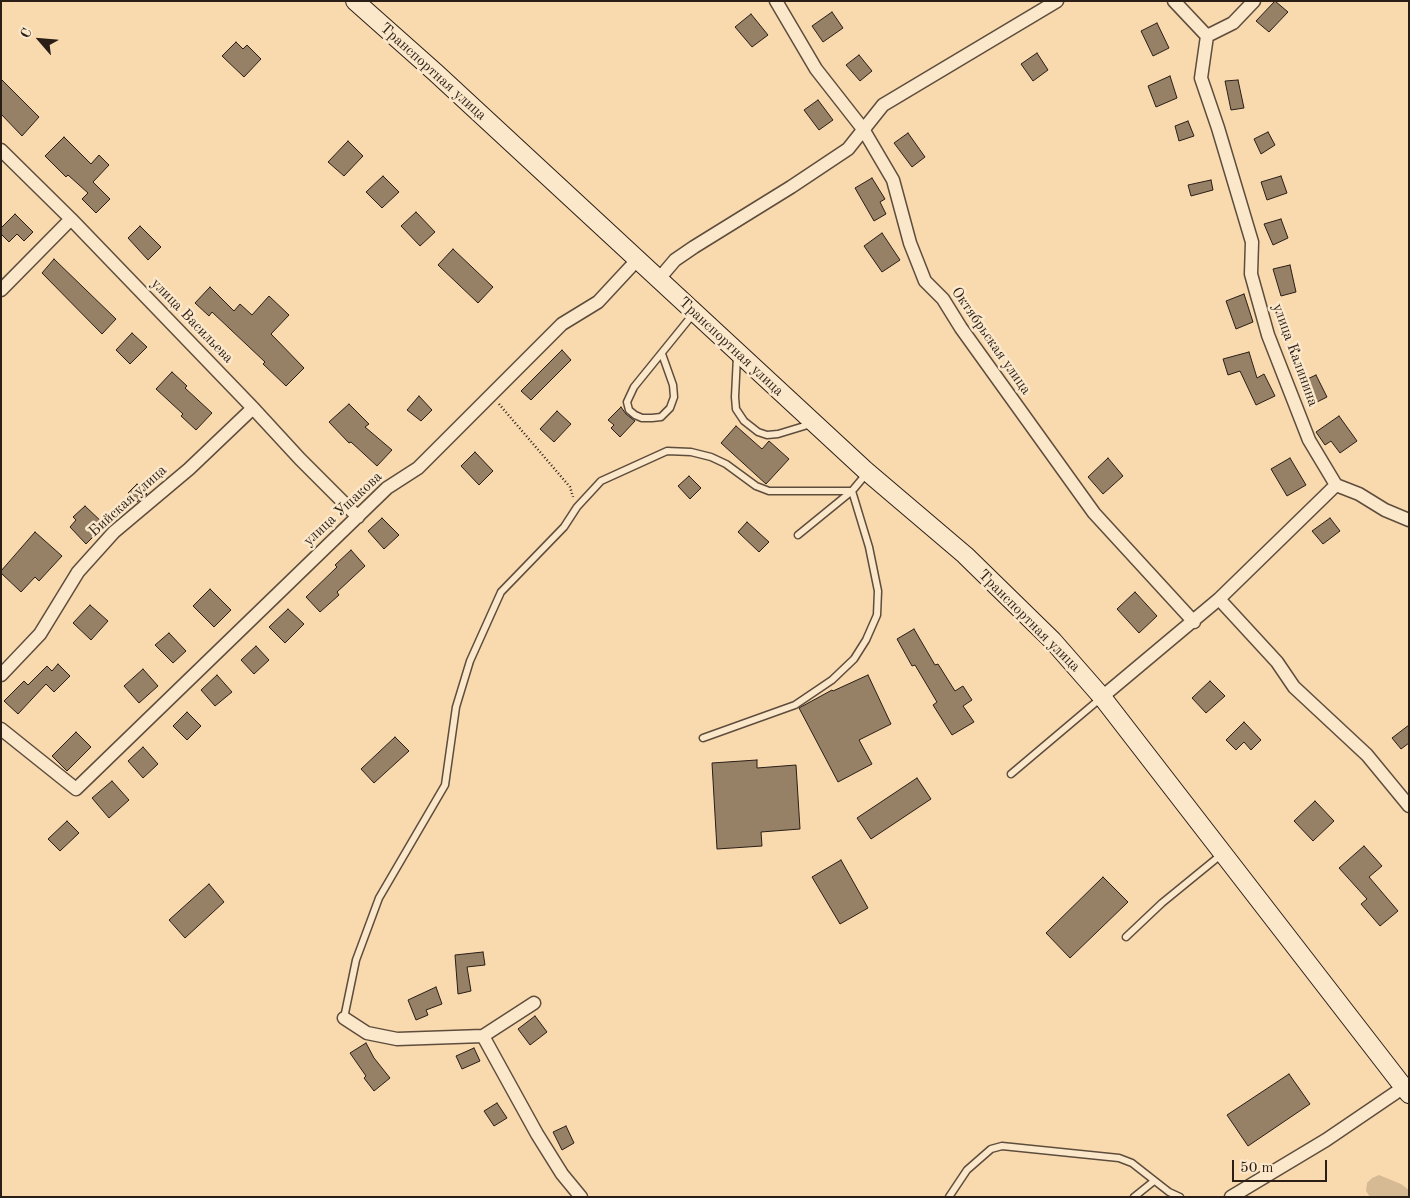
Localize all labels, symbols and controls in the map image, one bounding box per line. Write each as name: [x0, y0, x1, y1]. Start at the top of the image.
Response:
north arrow: [15, 15, 65, 65]
street label: Транспортная улица: [376, 19, 490, 125]
text: С: [18, 26, 35, 40]
street label: улица Васильева: [147, 275, 237, 367]
street label: Октябрьская улица: [947, 284, 1035, 398]
street label: Транспортная улица: [675, 294, 787, 400]
street label: улица Калинина: [1268, 301, 1322, 409]
street label: Бийская улица: [85, 461, 171, 541]
street label: улица Ушакова: [300, 468, 386, 550]
street label: Транспортная улица: [974, 566, 1084, 676]
scale bar: [1235, 1150, 1330, 1182]
text: 50 m: [1240, 1161, 1274, 1176]

